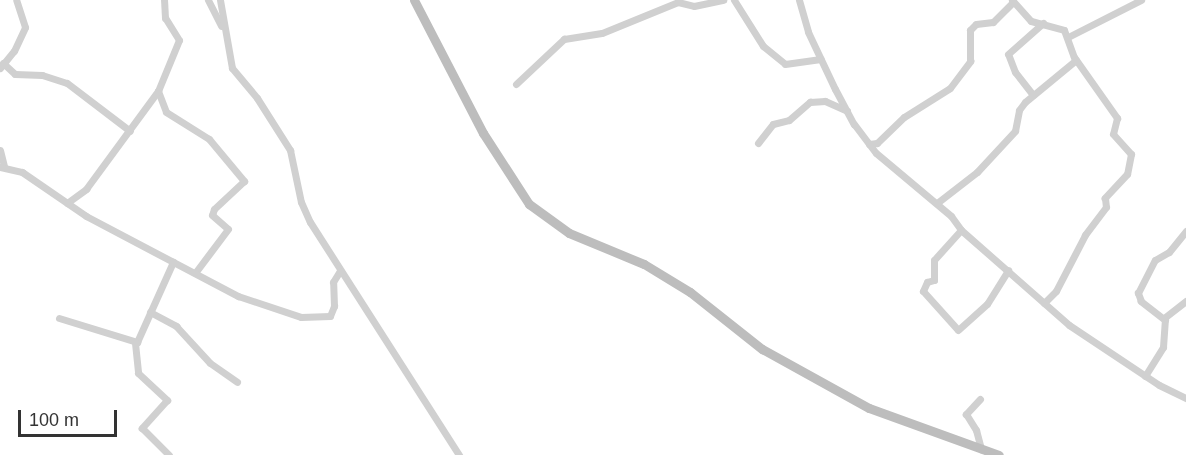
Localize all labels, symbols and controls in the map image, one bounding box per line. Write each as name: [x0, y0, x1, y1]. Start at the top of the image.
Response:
scale bar: [21, 398, 120, 436]
text: 100 m: [29, 410, 79, 430]

